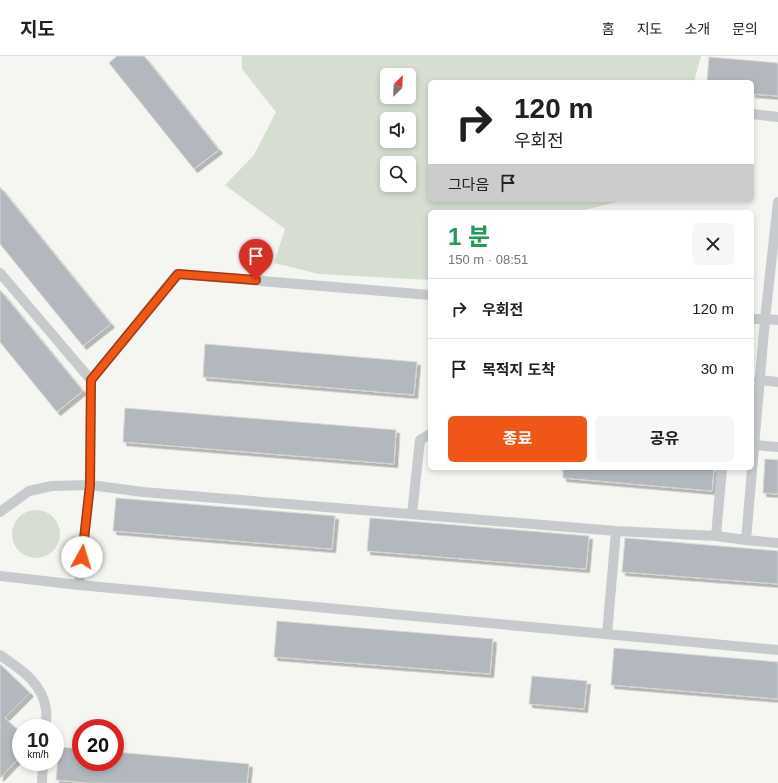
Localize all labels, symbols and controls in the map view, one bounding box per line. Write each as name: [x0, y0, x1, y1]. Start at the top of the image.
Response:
text: 지도: [20, 19, 55, 40]
text: 홈: [602, 21, 615, 37]
text: 지도: [637, 21, 662, 37]
text: 소개: [684, 21, 710, 37]
text: 문의: [732, 21, 758, 37]
north arrow: [380, 68, 416, 104]
map controls: [380, 68, 416, 192]
text: 120 m: [514, 93, 593, 124]
icon: right: [448, 96, 500, 148]
button: sound: [380, 112, 416, 148]
text: 우회전: [514, 131, 564, 151]
button: search: [380, 156, 416, 192]
icon: arrive: [497, 172, 519, 194]
text: 그다음: [448, 176, 489, 193]
text: 1 분: [448, 223, 490, 250]
button: close: [692, 223, 734, 265]
pin: [239, 239, 273, 280]
icon: arrive: [245, 245, 267, 267]
text: 150 m · 08:51: [448, 252, 528, 267]
icon: right: [448, 298, 470, 320]
text: 120 m: [692, 300, 734, 317]
text: 우회전: [482, 301, 523, 318]
icon: arrive: [448, 358, 470, 380]
text: 30 m: [701, 360, 734, 377]
text: 목적지 도착: [482, 361, 555, 378]
button: 종료: [448, 416, 587, 462]
button: 공유: [595, 416, 734, 462]
position arrow: [61, 536, 103, 578]
speed limit sign: 20: [72, 719, 124, 771]
text: 10: [27, 729, 49, 751]
text: km/h: [27, 749, 49, 760]

